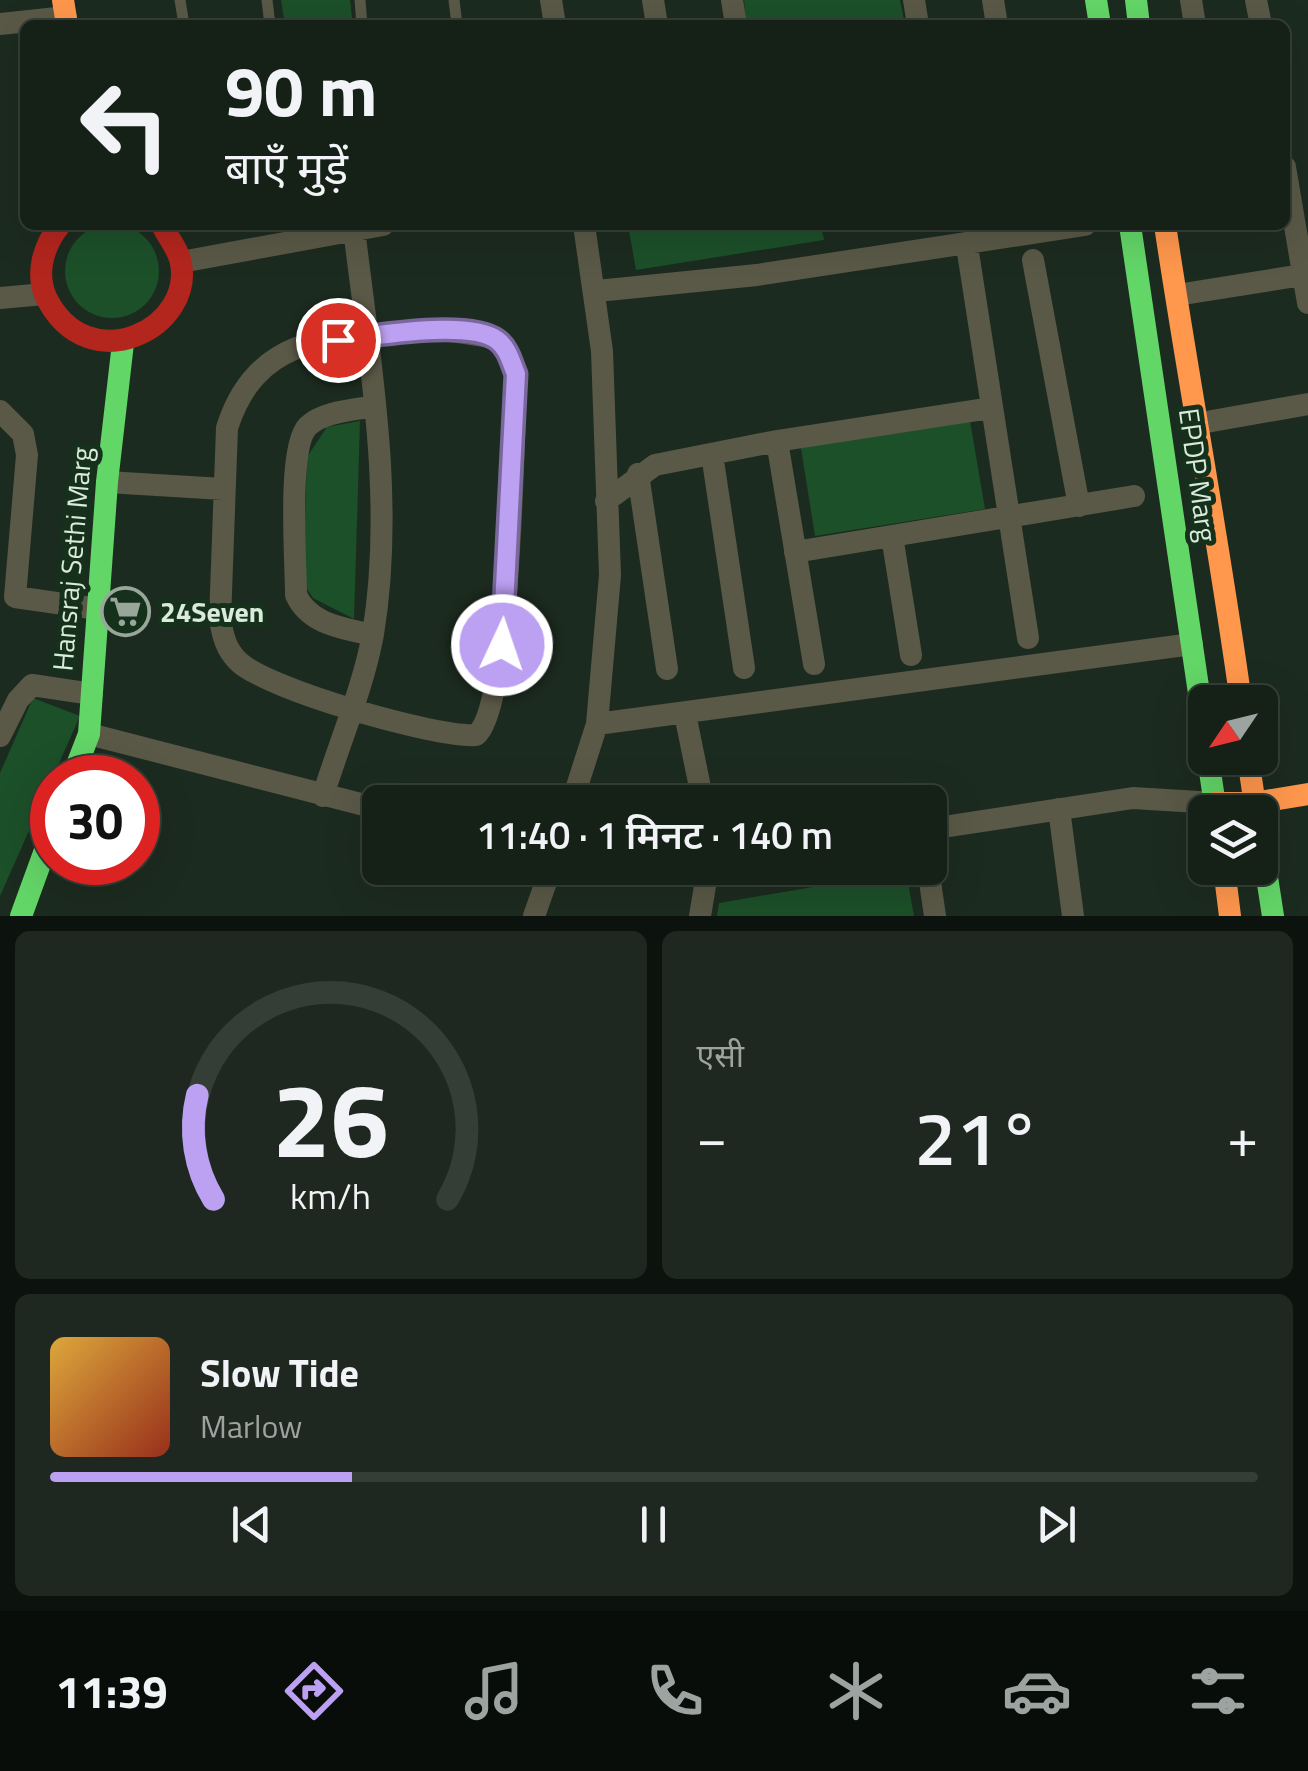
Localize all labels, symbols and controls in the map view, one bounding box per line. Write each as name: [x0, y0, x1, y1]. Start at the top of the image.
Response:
text: 90 m: [225, 37, 378, 143]
icon: left: [60, 60, 190, 190]
text: बाएँ मुड़ें: [225, 133, 348, 201]
pin: [296, 298, 381, 383]
icon: arrive: [311, 313, 366, 368]
street label: EPDP Marg: [1168, 405, 1229, 544]
street label: Hansraj Sethi Marg: [40, 445, 103, 673]
supermarket icon: 24Seven: [99, 586, 151, 638]
place label: 24Seven: [160, 590, 264, 633]
position arrow: [450, 593, 554, 697]
north arrow: [1188, 685, 1278, 775]
map controls: [1188, 685, 1278, 885]
speed limit sign: 30: [30, 755, 160, 885]
button: layers: [1188, 795, 1278, 885]
text: 11:40 · 1 मिनट · 140 m: [476, 806, 833, 864]
text: एसी: [697, 1031, 744, 1079]
text: 26: [273, 1039, 389, 1197]
text: 21°: [914, 1080, 1040, 1194]
text: −: [697, 1095, 727, 1178]
text: +: [1227, 1095, 1258, 1178]
text: km/h: [290, 1168, 371, 1223]
text: Slow Tide: [200, 1344, 359, 1402]
text: Marlow: [200, 1402, 303, 1450]
icon: previous: [224, 1497, 279, 1552]
icon: pause: [626, 1497, 681, 1552]
icon: next: [1029, 1497, 1084, 1552]
icon: directions: [279, 1656, 349, 1726]
icon: music: [459, 1656, 529, 1726]
icon: phone: [640, 1656, 710, 1726]
icon: climate: [821, 1656, 891, 1726]
icon: car: [1002, 1656, 1072, 1726]
icon: filters: [1183, 1656, 1253, 1726]
text: 11:39: [55, 1657, 168, 1725]

